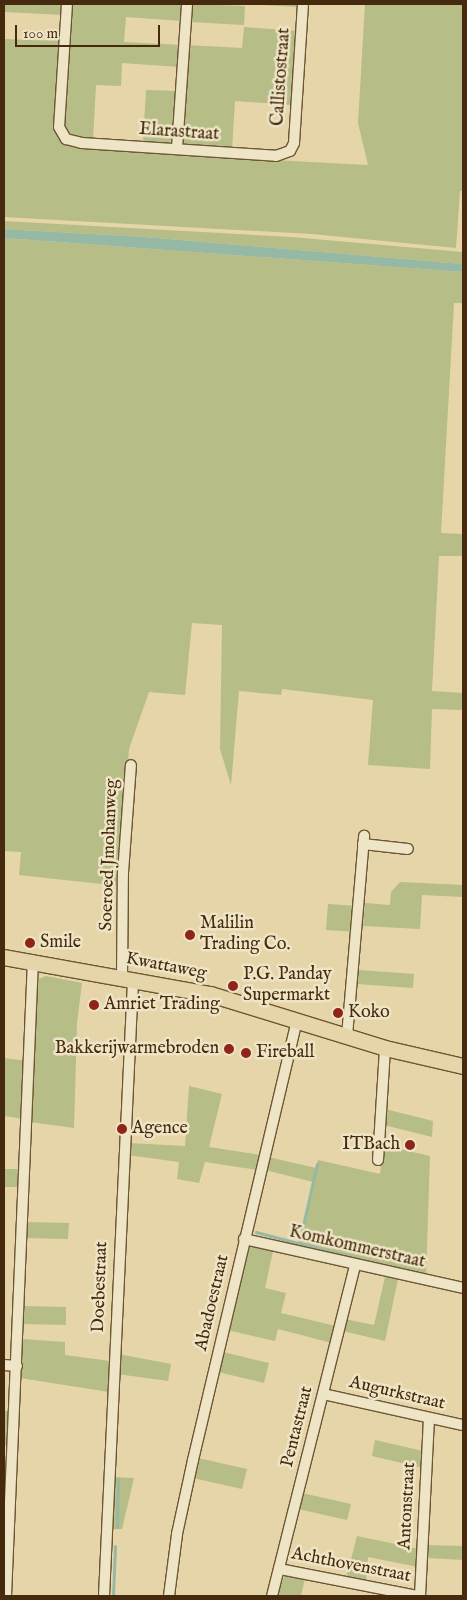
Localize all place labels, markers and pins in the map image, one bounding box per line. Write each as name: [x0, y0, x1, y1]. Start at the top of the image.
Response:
place label: Malilin Trading Co.: [200, 914, 290, 956]
marker: Malilin Trading Co.: [184, 929, 196, 941]
place label: Smile: [40, 932, 81, 954]
marker: Smile: [24, 937, 36, 949]
place label: P.G. Panday Supermarkt: [243, 965, 332, 1008]
marker: P.G. Panday Supermarkt: [227, 980, 239, 992]
place label: Amriet Trading: [104, 994, 220, 1016]
marker: Amriet Trading: [88, 999, 100, 1011]
place label: Koko: [348, 1002, 390, 1024]
marker: Koko: [332, 1007, 344, 1019]
place label: Bakkerijwarmebroden: [55, 1038, 219, 1060]
place label: Fireball: [256, 1042, 314, 1064]
marker: Bakkerijwarmebroden: [223, 1043, 235, 1055]
marker: Fireball: [240, 1047, 252, 1059]
place label: Agence: [132, 1118, 188, 1140]
marker: Agence: [116, 1123, 128, 1135]
place label: ITBach: [342, 1134, 400, 1156]
marker: ITBach: [404, 1139, 416, 1151]

